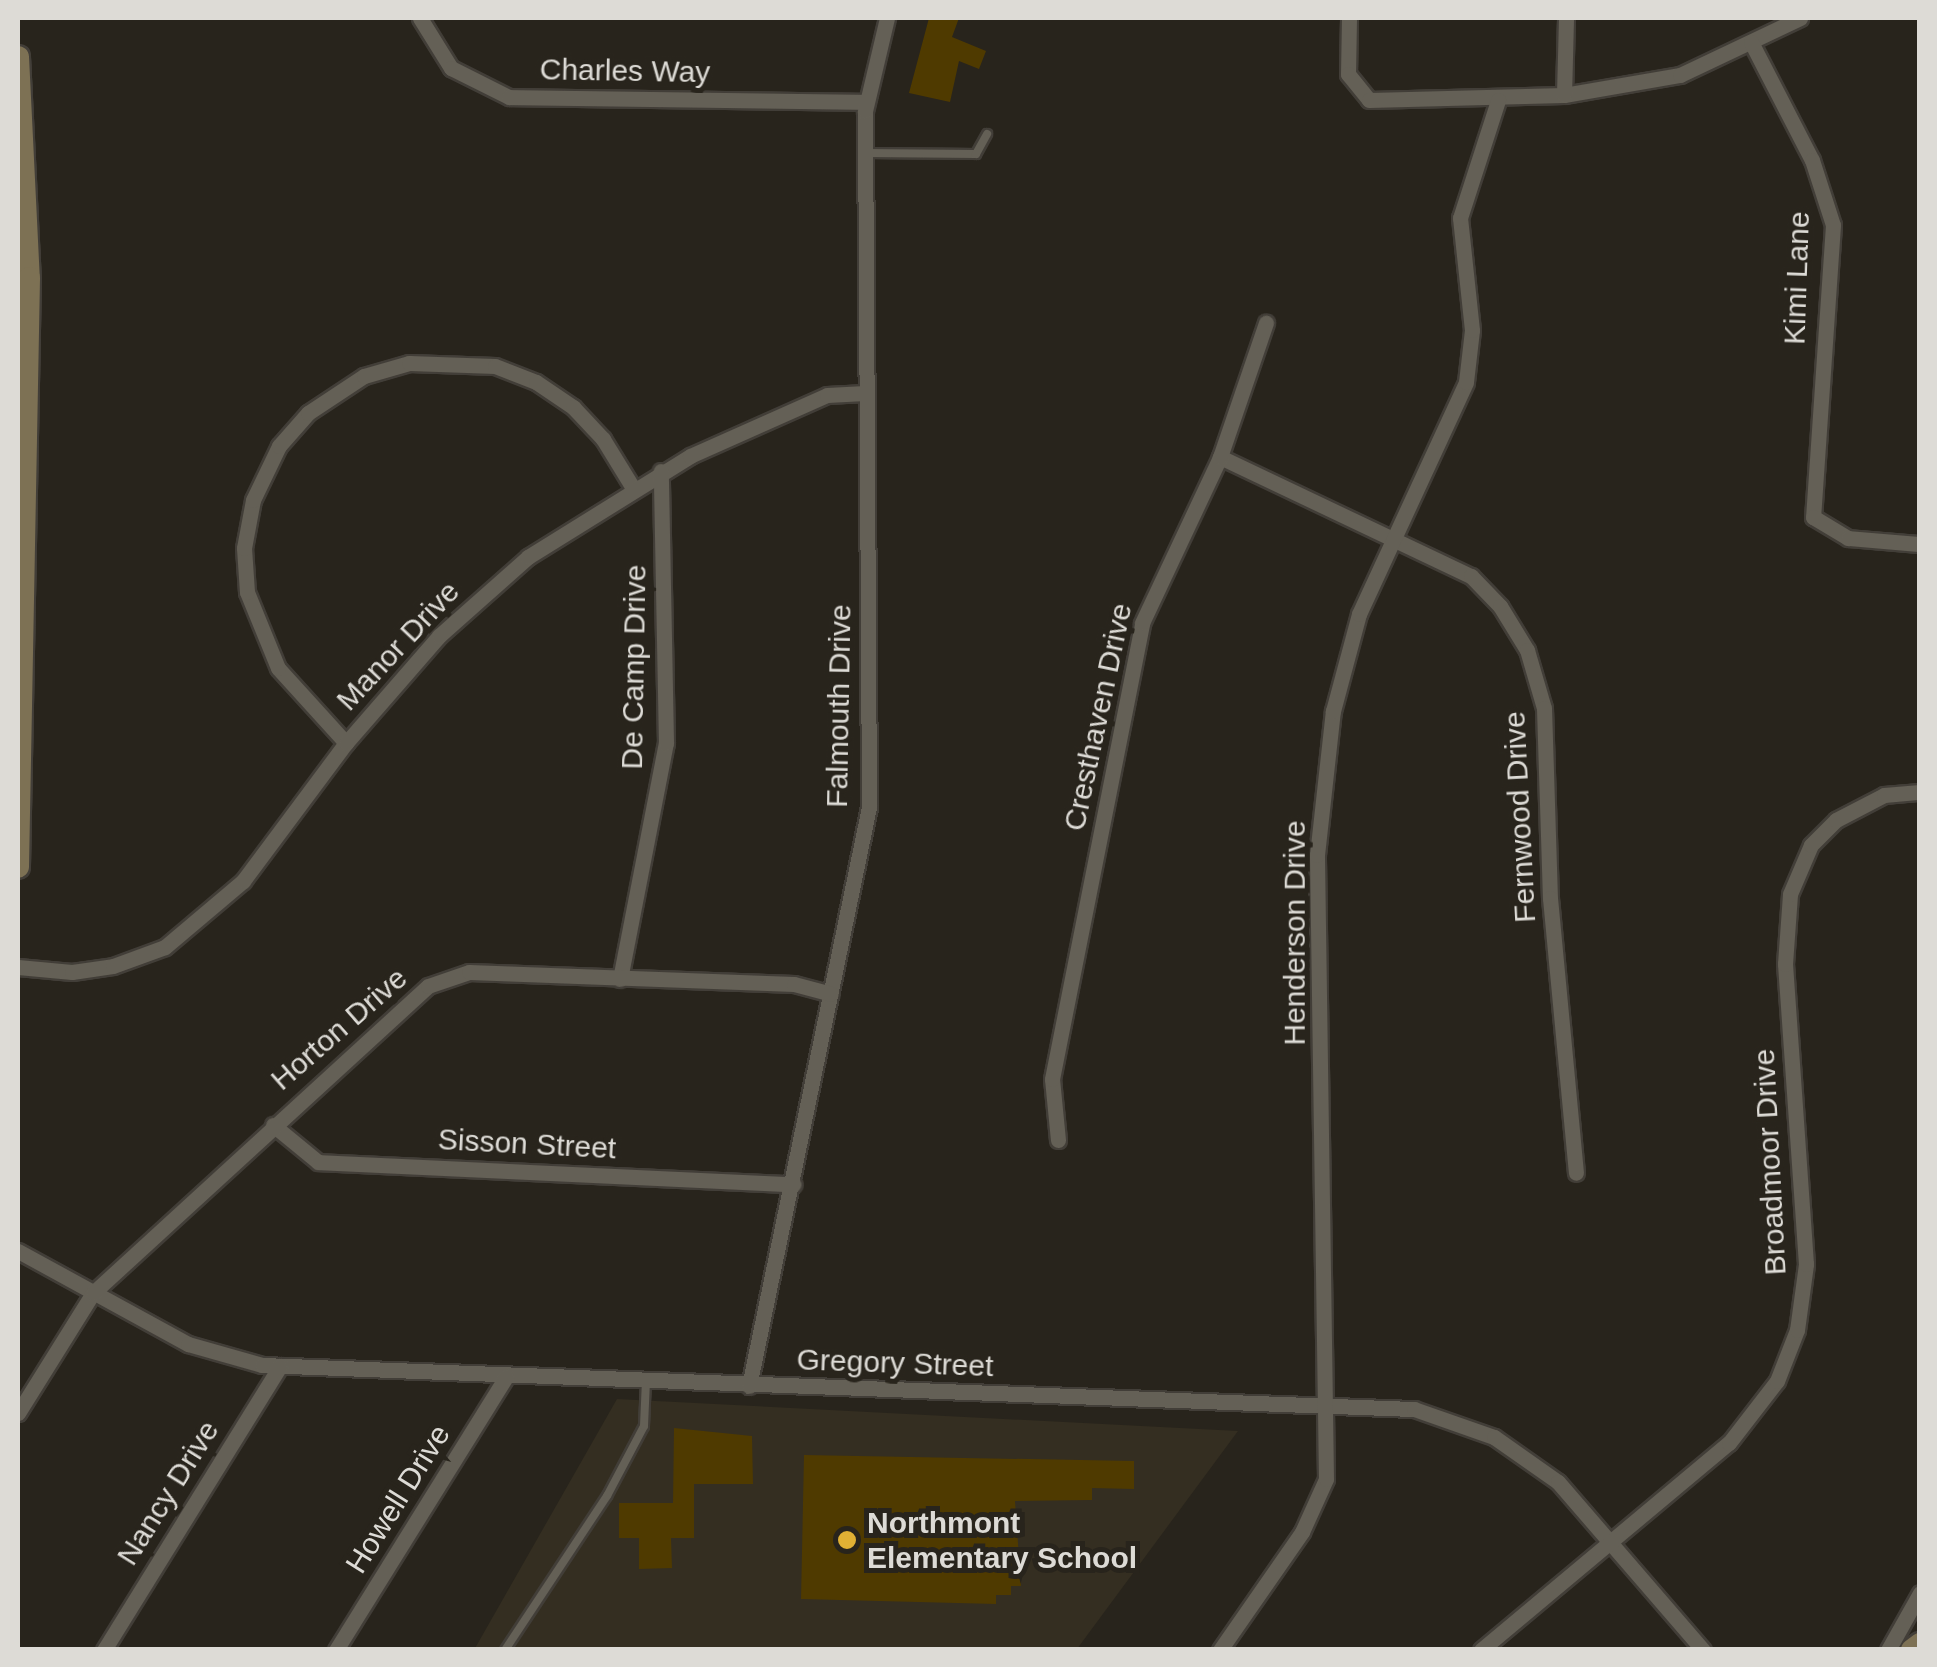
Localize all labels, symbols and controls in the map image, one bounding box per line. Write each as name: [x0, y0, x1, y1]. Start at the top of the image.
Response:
street label: Charles Way: [539, 52, 711, 90]
street label: Kimi Lane: [1777, 211, 1817, 345]
street label: De Camp Drive: [614, 564, 654, 770]
street label: Manor Drive: [329, 574, 467, 718]
street label: Cresthaven Drive: [1056, 600, 1140, 834]
street label: Falmouth Drive: [819, 604, 859, 808]
street label: Fernwood Drive: [1496, 710, 1544, 924]
street label: Henderson Drive: [1277, 820, 1313, 1046]
street label: Horton Drive: [264, 960, 414, 1098]
street label: Broadmoor Drive: [1746, 1048, 1794, 1276]
street label: Sisson Street: [437, 1121, 617, 1167]
street label: Gregory Street: [796, 1342, 994, 1384]
street label: Nancy Drive: [109, 1414, 227, 1572]
street label: Howell Drive: [338, 1418, 458, 1580]
place label: Northmont Elementary School: [867, 1505, 1137, 1576]
marker: Northmont Elementary School: [836, 1529, 858, 1551]

